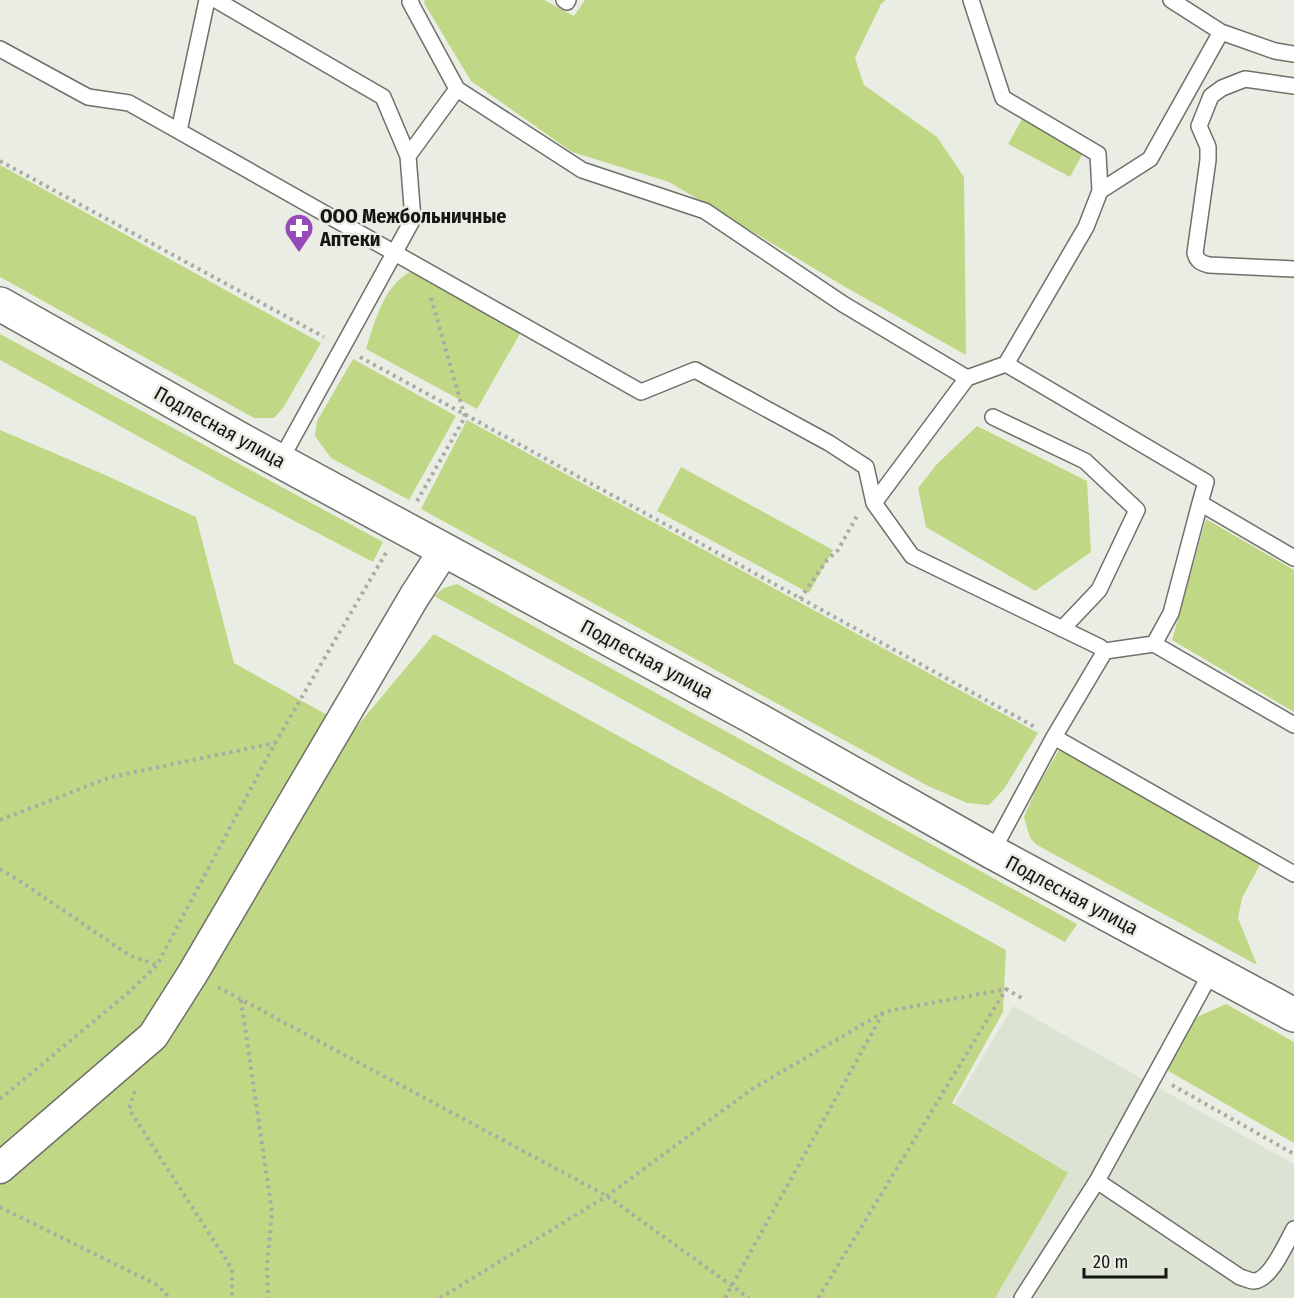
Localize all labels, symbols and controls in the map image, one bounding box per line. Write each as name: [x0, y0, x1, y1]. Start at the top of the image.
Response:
place label: ООО Межбольничные Аптеки: [319, 204, 506, 251]
pharmacy icon: ООО Межбольничные Аптеки: [283, 212, 315, 254]
street label: Подлесная улица: [150, 381, 290, 473]
street label: Подлесная улица: [577, 614, 717, 704]
street label: Подлесная улица: [1002, 850, 1142, 940]
scale bar: [1084, 1241, 1166, 1279]
text: 20 m: [1093, 1251, 1128, 1273]

